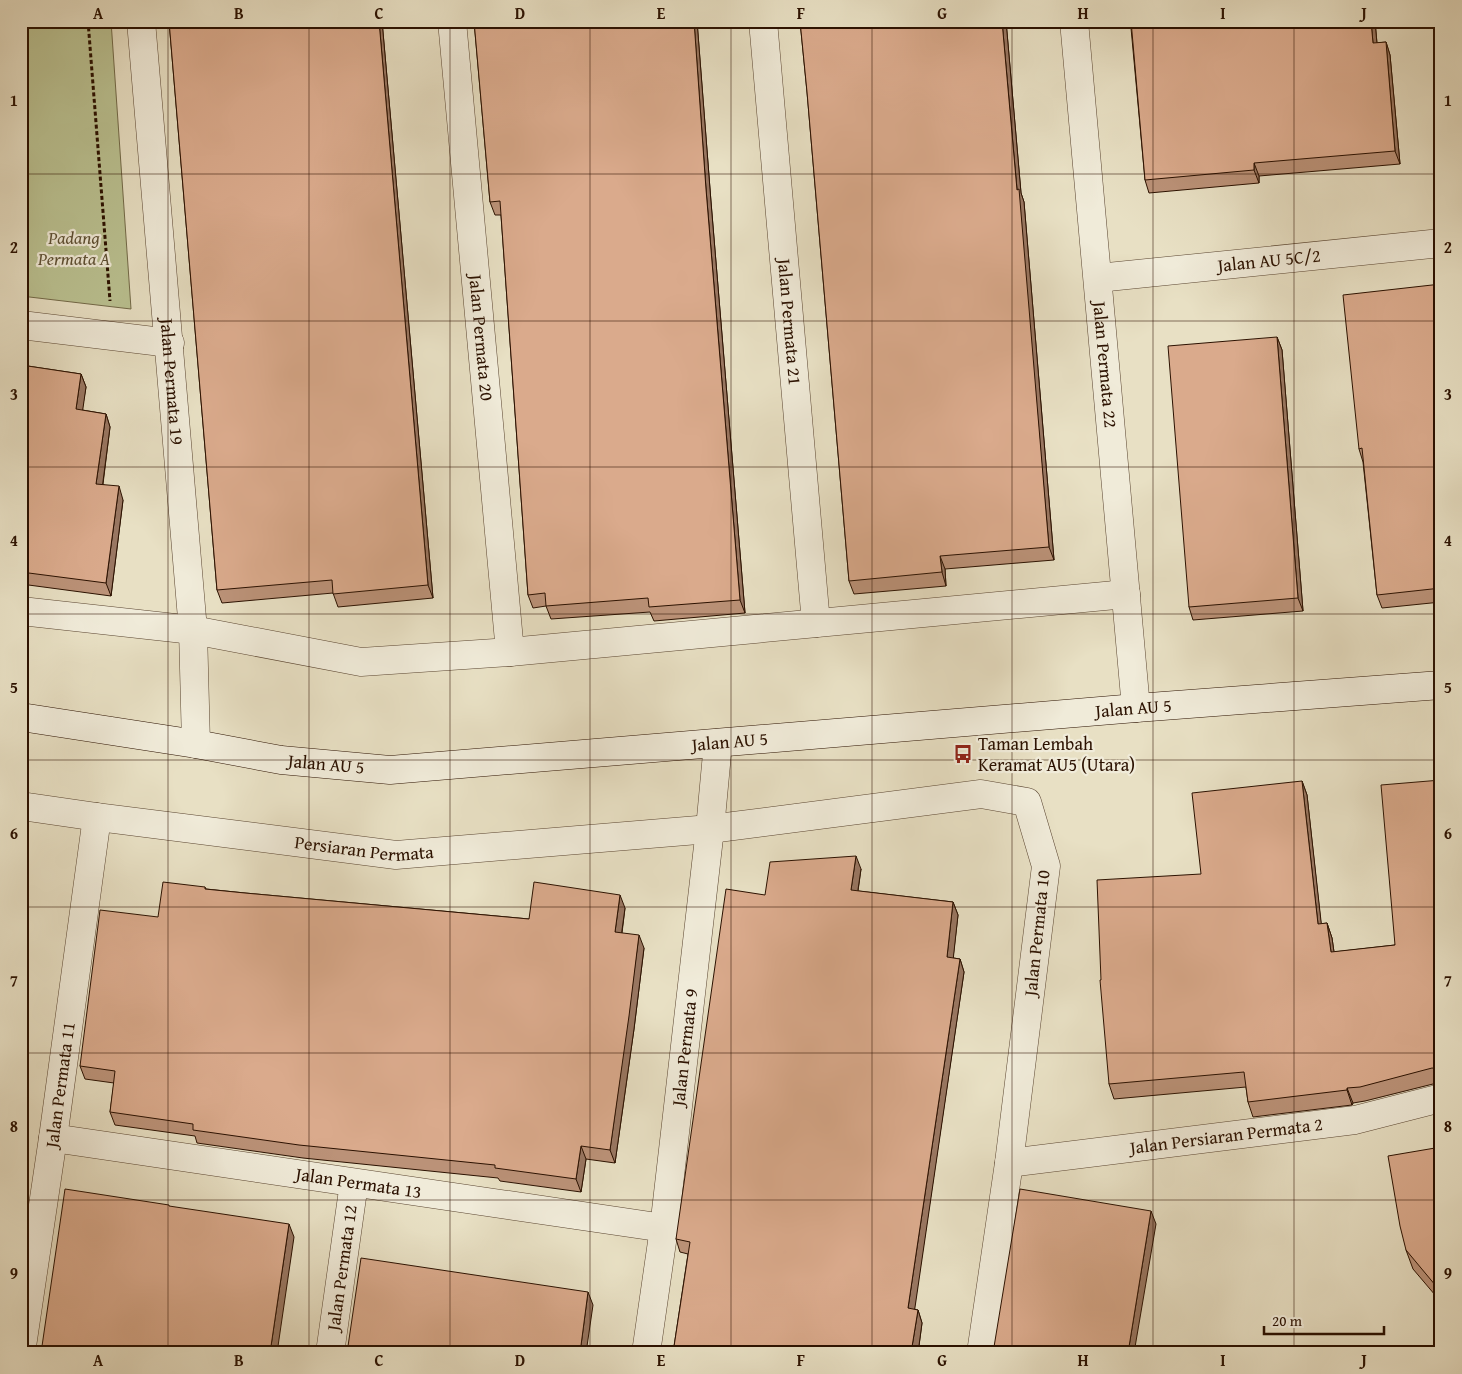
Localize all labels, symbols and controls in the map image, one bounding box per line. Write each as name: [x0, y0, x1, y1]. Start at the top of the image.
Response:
text: A: [93, 1, 104, 25]
text: B: [234, 1, 244, 25]
text: C: [374, 1, 384, 25]
text: D: [515, 1, 525, 25]
text: E: [657, 1, 666, 25]
text: F: [797, 1, 805, 25]
text: G: [937, 1, 947, 25]
text: H: [1077, 1, 1089, 25]
text: I: [1220, 1, 1226, 25]
text: J: [1358, 1, 1367, 25]
text: 1: [10, 88, 18, 112]
text: 1: [1444, 88, 1452, 112]
park label: Padang Permata A: [37, 224, 110, 272]
text: 2: [10, 235, 18, 259]
text: 2: [1444, 235, 1452, 259]
street label: Jalan AU 5C/2: [1214, 241, 1322, 279]
street label: Jalan Permata 21: [771, 255, 809, 386]
street label: Jalan Permata 20: [462, 271, 501, 402]
street label: Jalan Permata 22: [1086, 298, 1125, 429]
street label: Jalan Permata 19: [153, 315, 191, 446]
text: 3: [10, 382, 18, 406]
text: 3: [1444, 382, 1452, 406]
text: 4: [10, 528, 18, 552]
text: 4: [1444, 528, 1452, 552]
text: 5: [10, 675, 18, 699]
text: 5: [1444, 675, 1452, 699]
street label: Jalan AU 5: [1092, 691, 1173, 725]
street label: Jalan AU 5: [689, 725, 769, 758]
place label: Taman Lembah Keramat AU5 (Utara): [978, 730, 1135, 778]
bus stop icon: Taman Lembah Keramat AU5 (Utara): [952, 743, 974, 765]
street label: Jalan AU 5: [285, 747, 366, 781]
text: 6: [10, 821, 18, 845]
text: 6: [1444, 821, 1452, 845]
street label: Persiaran Permata: [293, 828, 435, 868]
street label: Jalan Permata 10: [1016, 868, 1057, 999]
text: 7: [10, 968, 18, 992]
text: 7: [1444, 968, 1452, 992]
street label: Jalan Permata 9: [664, 987, 704, 1110]
street label: Jalan Permata 11: [37, 1020, 82, 1152]
street label: Jalan Persiaran Permata 2: [1126, 1110, 1324, 1161]
text: 8: [10, 1114, 18, 1138]
text: 8: [1444, 1114, 1452, 1138]
street label: Jalan Permata 13: [292, 1160, 423, 1205]
street label: Jalan Permata 12: [319, 1203, 364, 1334]
text: 9: [10, 1261, 18, 1285]
text: 9: [1444, 1261, 1452, 1285]
scale bar: [1264, 1304, 1384, 1336]
text: 20 m: [1272, 1310, 1303, 1331]
text: A: [93, 1348, 104, 1372]
text: B: [234, 1348, 244, 1372]
text: C: [374, 1348, 384, 1372]
text: D: [515, 1348, 525, 1372]
text: E: [657, 1348, 666, 1372]
text: F: [797, 1348, 805, 1372]
text: G: [937, 1348, 947, 1372]
text: H: [1077, 1348, 1089, 1372]
text: I: [1220, 1348, 1226, 1372]
text: J: [1358, 1348, 1367, 1372]

